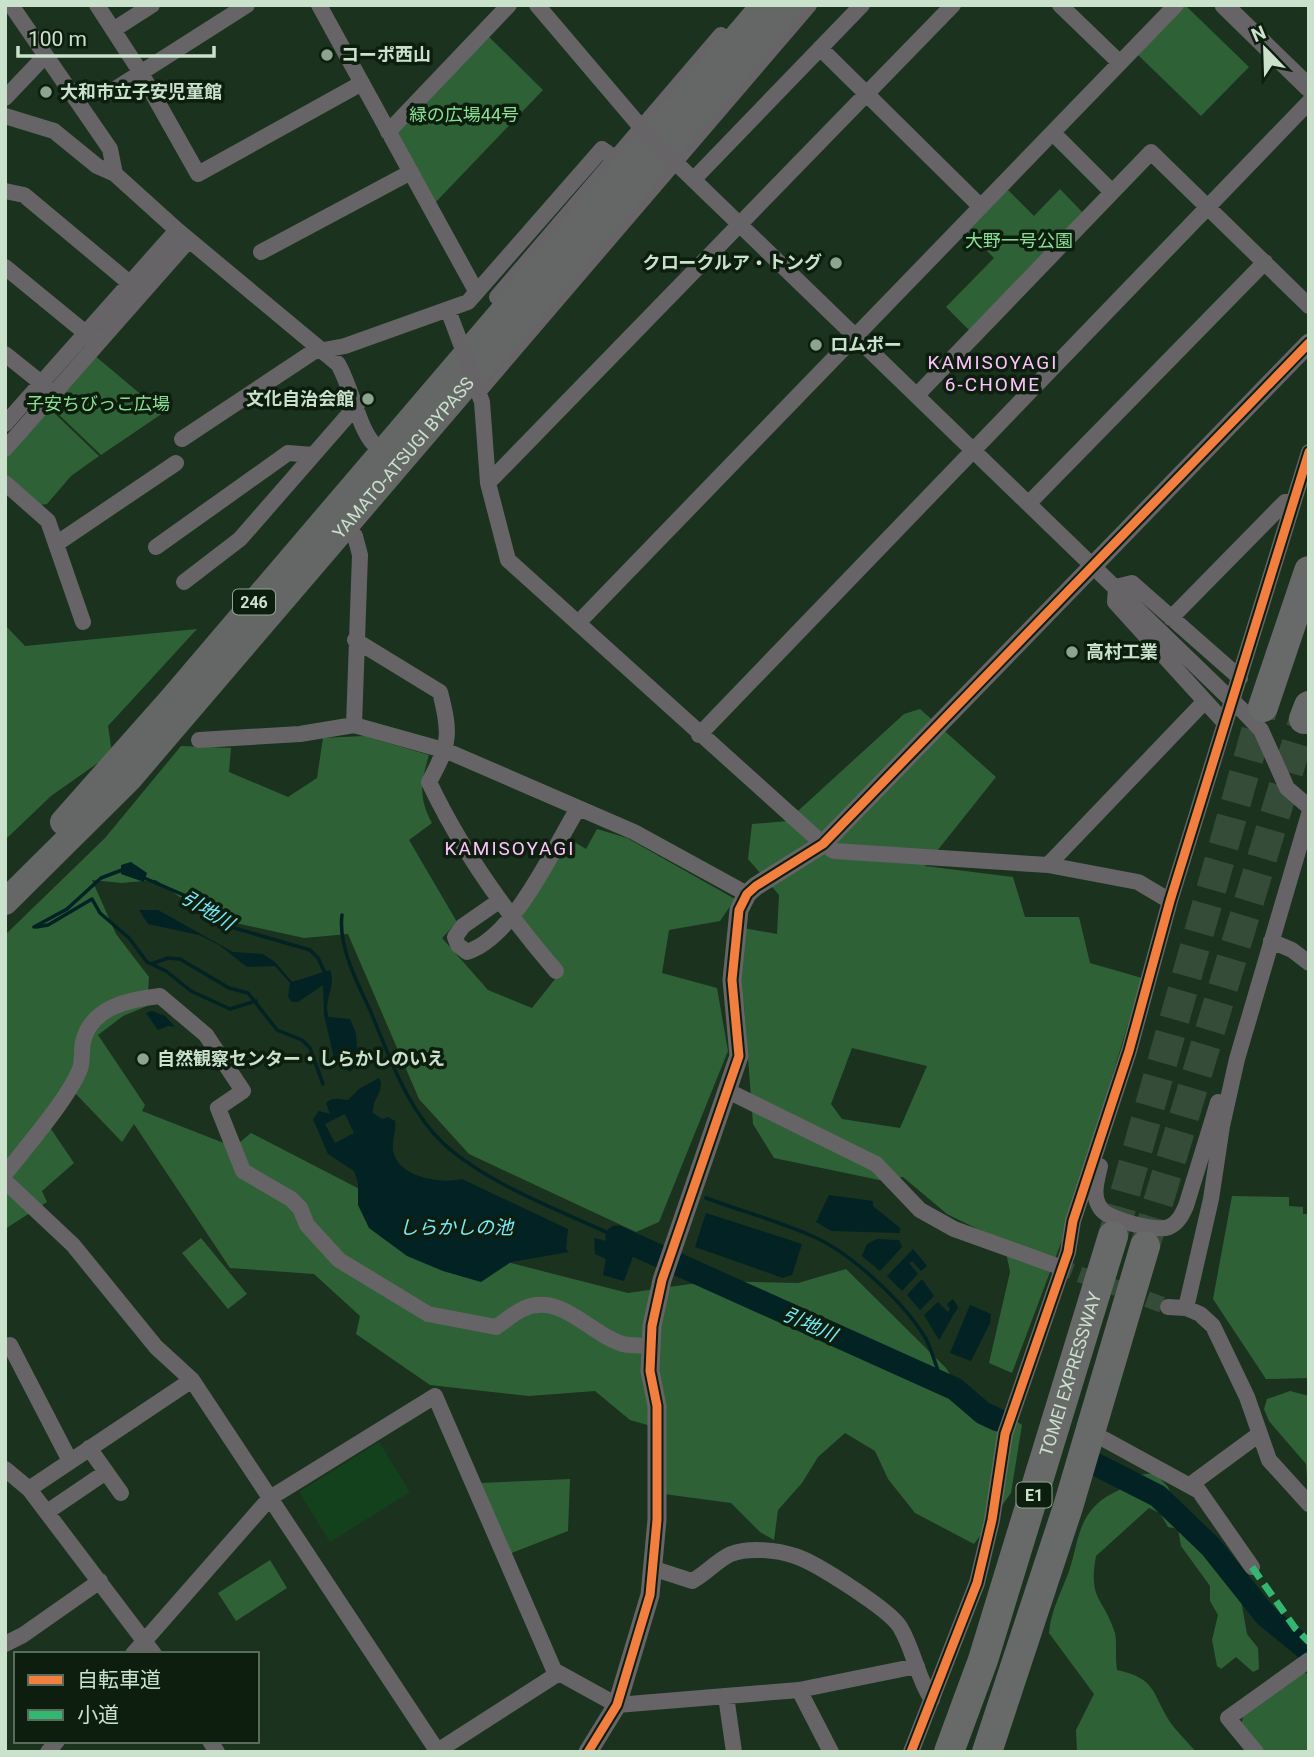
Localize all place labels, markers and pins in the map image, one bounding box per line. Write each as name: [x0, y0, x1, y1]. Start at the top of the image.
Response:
place label: コーポ西山: [341, 44, 431, 65]
marker: コーポ西山: [319, 47, 335, 63]
place label: 大和市立子安児童館: [60, 81, 222, 102]
marker: 大和市立子安児童館: [38, 84, 54, 100]
place label: クロークルア・トング: [643, 252, 822, 273]
marker: クロークルア・トング: [828, 255, 844, 271]
place label: ロムポー: [830, 334, 902, 355]
marker: ロムポー: [808, 337, 824, 353]
place label: 文化自治会館: [246, 388, 354, 409]
marker: 文化自治会館: [360, 391, 376, 407]
place label: 高村工業: [1086, 641, 1158, 662]
marker: 高村工業: [1064, 644, 1080, 660]
place label: 自然観察センター・しらかしのいえ: [157, 1048, 445, 1069]
marker: 自然観察センター・しらかしのいえ: [135, 1051, 151, 1067]

